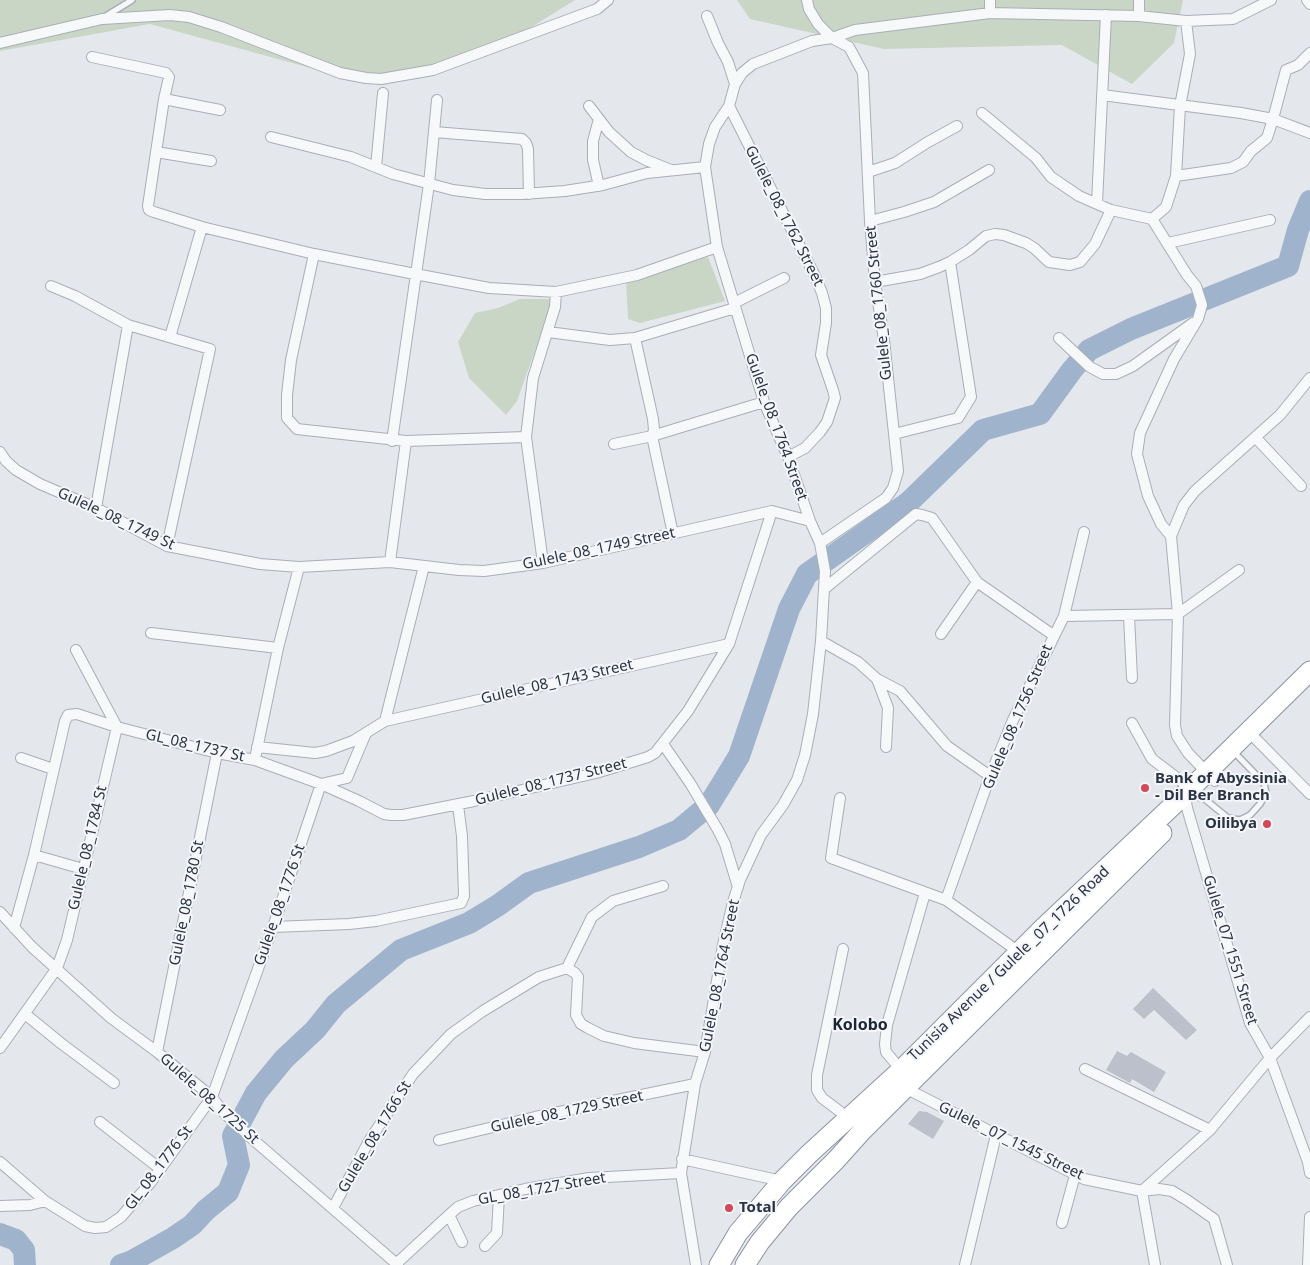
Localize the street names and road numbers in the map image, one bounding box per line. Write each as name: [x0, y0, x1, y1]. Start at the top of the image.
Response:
street label: Gulele_08_1762 Street: [741, 143, 827, 289]
street label: Gulele_08_1760 Street: [862, 225, 896, 381]
street label: Gulele_08_1764 Street: [741, 351, 811, 503]
street label: Gulele_08_1749 St: [55, 484, 177, 554]
street label: Gulele_08_1749 Street: [521, 524, 677, 574]
street label: Gulele_08_1756 Street: [979, 642, 1057, 792]
street label: Gulele_08_1743 Street: [479, 656, 635, 708]
street label: GL_08_1737 St: [144, 726, 246, 766]
street label: Gulele_08_1737 Street: [473, 754, 629, 810]
street label: Gulele_08_1784 St: [65, 784, 111, 912]
street label: Gulele_08_1780 St: [166, 839, 208, 967]
street label: Gulele_08_1776 St: [251, 842, 309, 968]
street label: Tunisia Avenue / Gulele _07_1726 Road: [905, 863, 1113, 1065]
street label: Gulele_07_1551 Street: [1199, 873, 1261, 1027]
street label: Gulele_08_1764 Street: [696, 898, 744, 1054]
street label: Gulele_08_1725 St: [156, 1050, 262, 1148]
street label: Gulele_08_1766 St: [335, 1078, 415, 1196]
street label: Gulele_08_1729 Street: [489, 1087, 645, 1137]
street label: Gulele _07_1545 Street: [935, 1098, 1087, 1184]
street label: GL_08_1776 St: [121, 1122, 197, 1214]
street label: GL_08_1727 Street: [477, 1169, 607, 1209]

